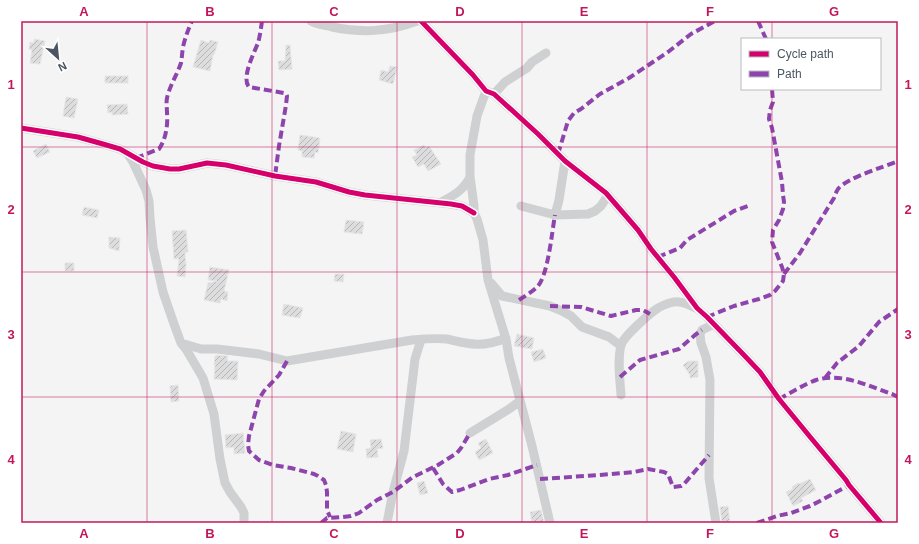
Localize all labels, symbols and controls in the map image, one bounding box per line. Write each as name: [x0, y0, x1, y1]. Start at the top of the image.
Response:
text: A: [79, 4, 89, 19]
text: B: [205, 4, 215, 19]
text: C: [329, 4, 339, 19]
text: D: [455, 4, 465, 19]
text: E: [580, 4, 589, 19]
text: F: [706, 4, 714, 19]
text: G: [829, 4, 839, 19]
north arrow: [38, 38, 78, 78]
legend: [741, 38, 881, 90]
text: Cycle path: [777, 47, 834, 61]
text: N: [56, 60, 69, 74]
text: Path: [777, 67, 802, 81]
text: 1: [7, 77, 15, 92]
text: 1: [904, 77, 912, 92]
text: 2: [7, 202, 15, 217]
text: 2: [904, 202, 912, 217]
text: 3: [7, 327, 15, 342]
text: 3: [904, 327, 912, 342]
text: 4: [7, 452, 15, 467]
text: 4: [904, 452, 912, 467]
text: A: [79, 526, 89, 541]
text: B: [205, 526, 215, 541]
text: C: [329, 526, 339, 541]
text: D: [455, 526, 465, 541]
text: E: [580, 526, 589, 541]
text: F: [706, 526, 714, 541]
text: G: [829, 526, 839, 541]

